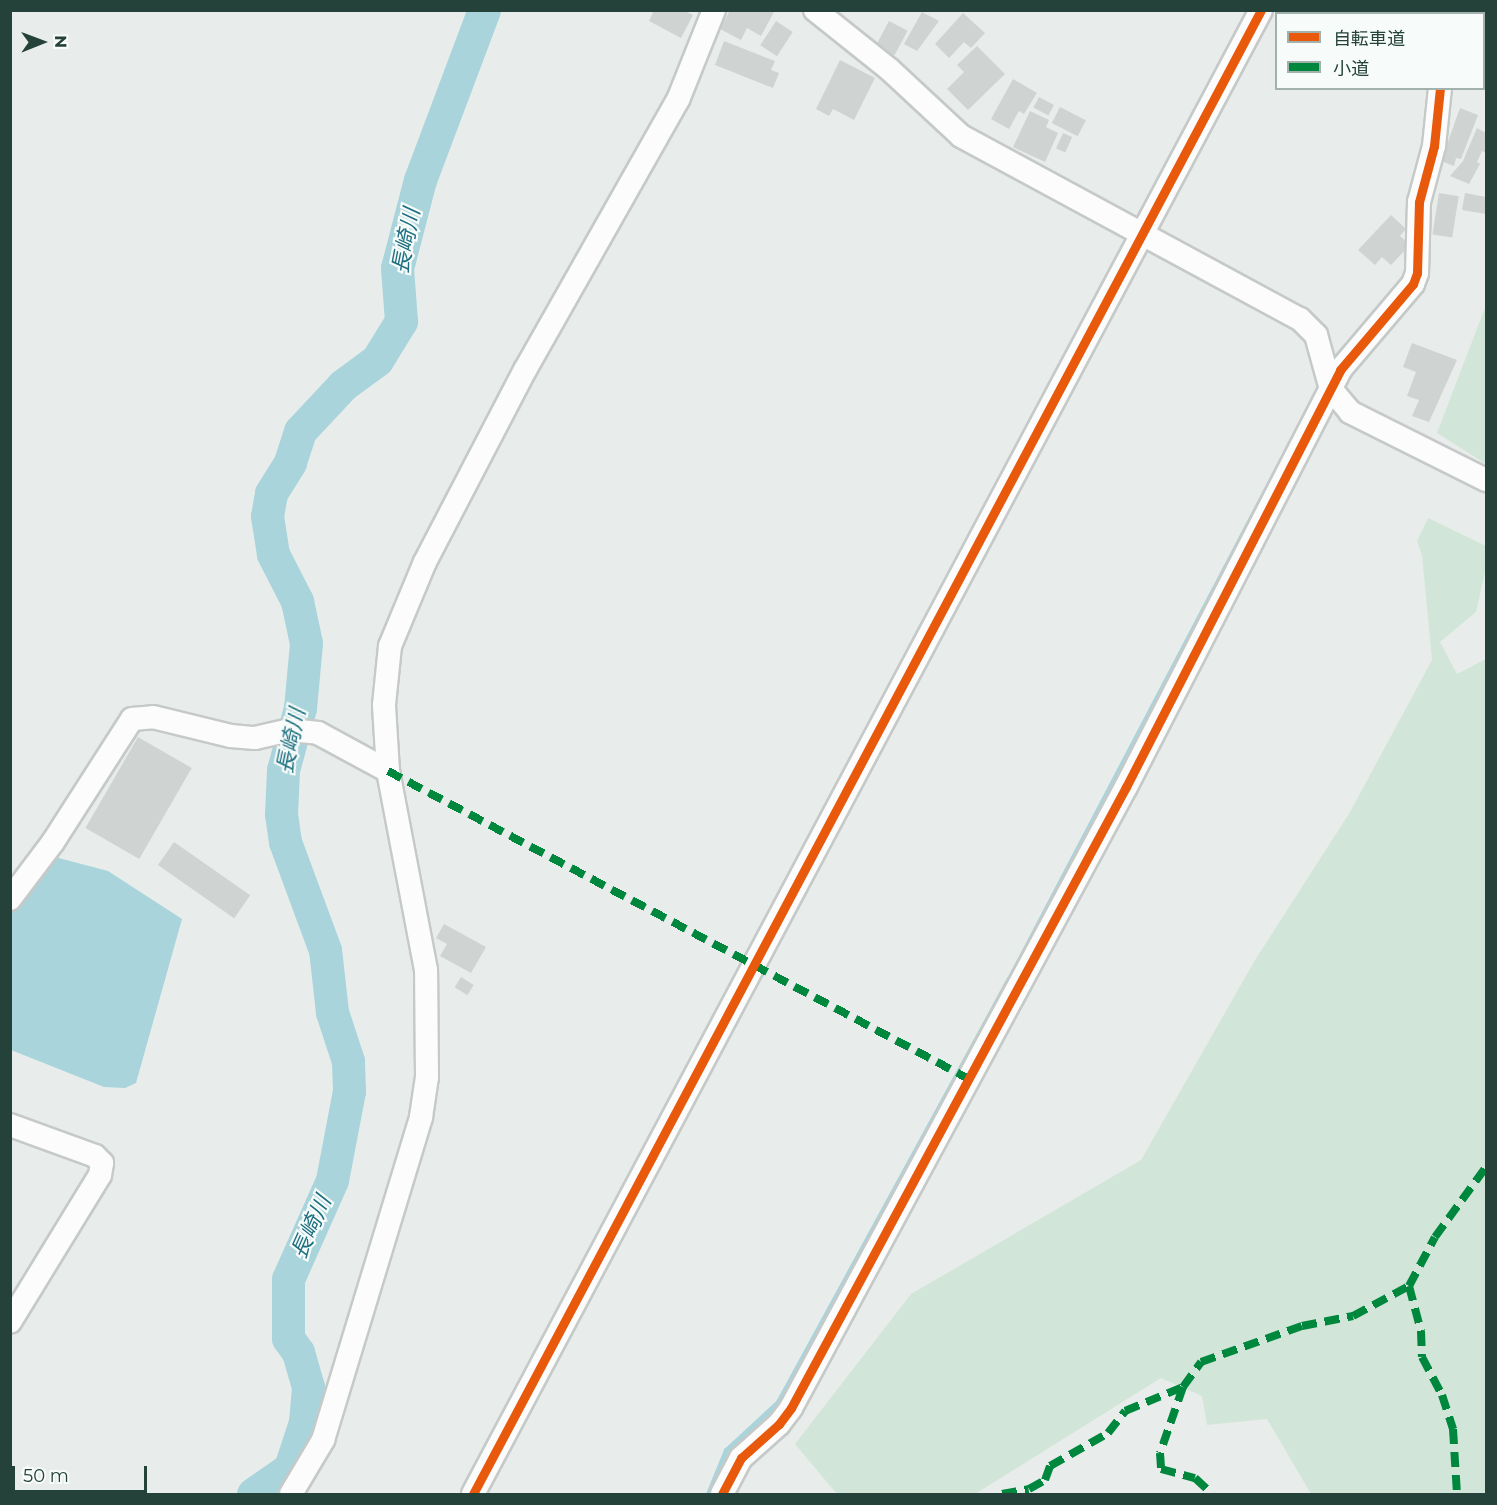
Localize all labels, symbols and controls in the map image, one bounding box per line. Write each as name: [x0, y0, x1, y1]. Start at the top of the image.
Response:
north arrow: [12, 12, 72, 72]
legend: [1275, 12, 1485, 90]
text: 自転車道: [1333, 28, 1405, 50]
text: N: [51, 35, 70, 48]
text: 小道: [1333, 58, 1369, 80]
water label: 長崎川: [387, 206, 425, 276]
water label: 長崎川: [271, 706, 311, 776]
water label: 長崎川: [286, 1191, 336, 1263]
scale bar: [15, 1454, 150, 1492]
text: 50 m: [23, 1465, 69, 1487]

